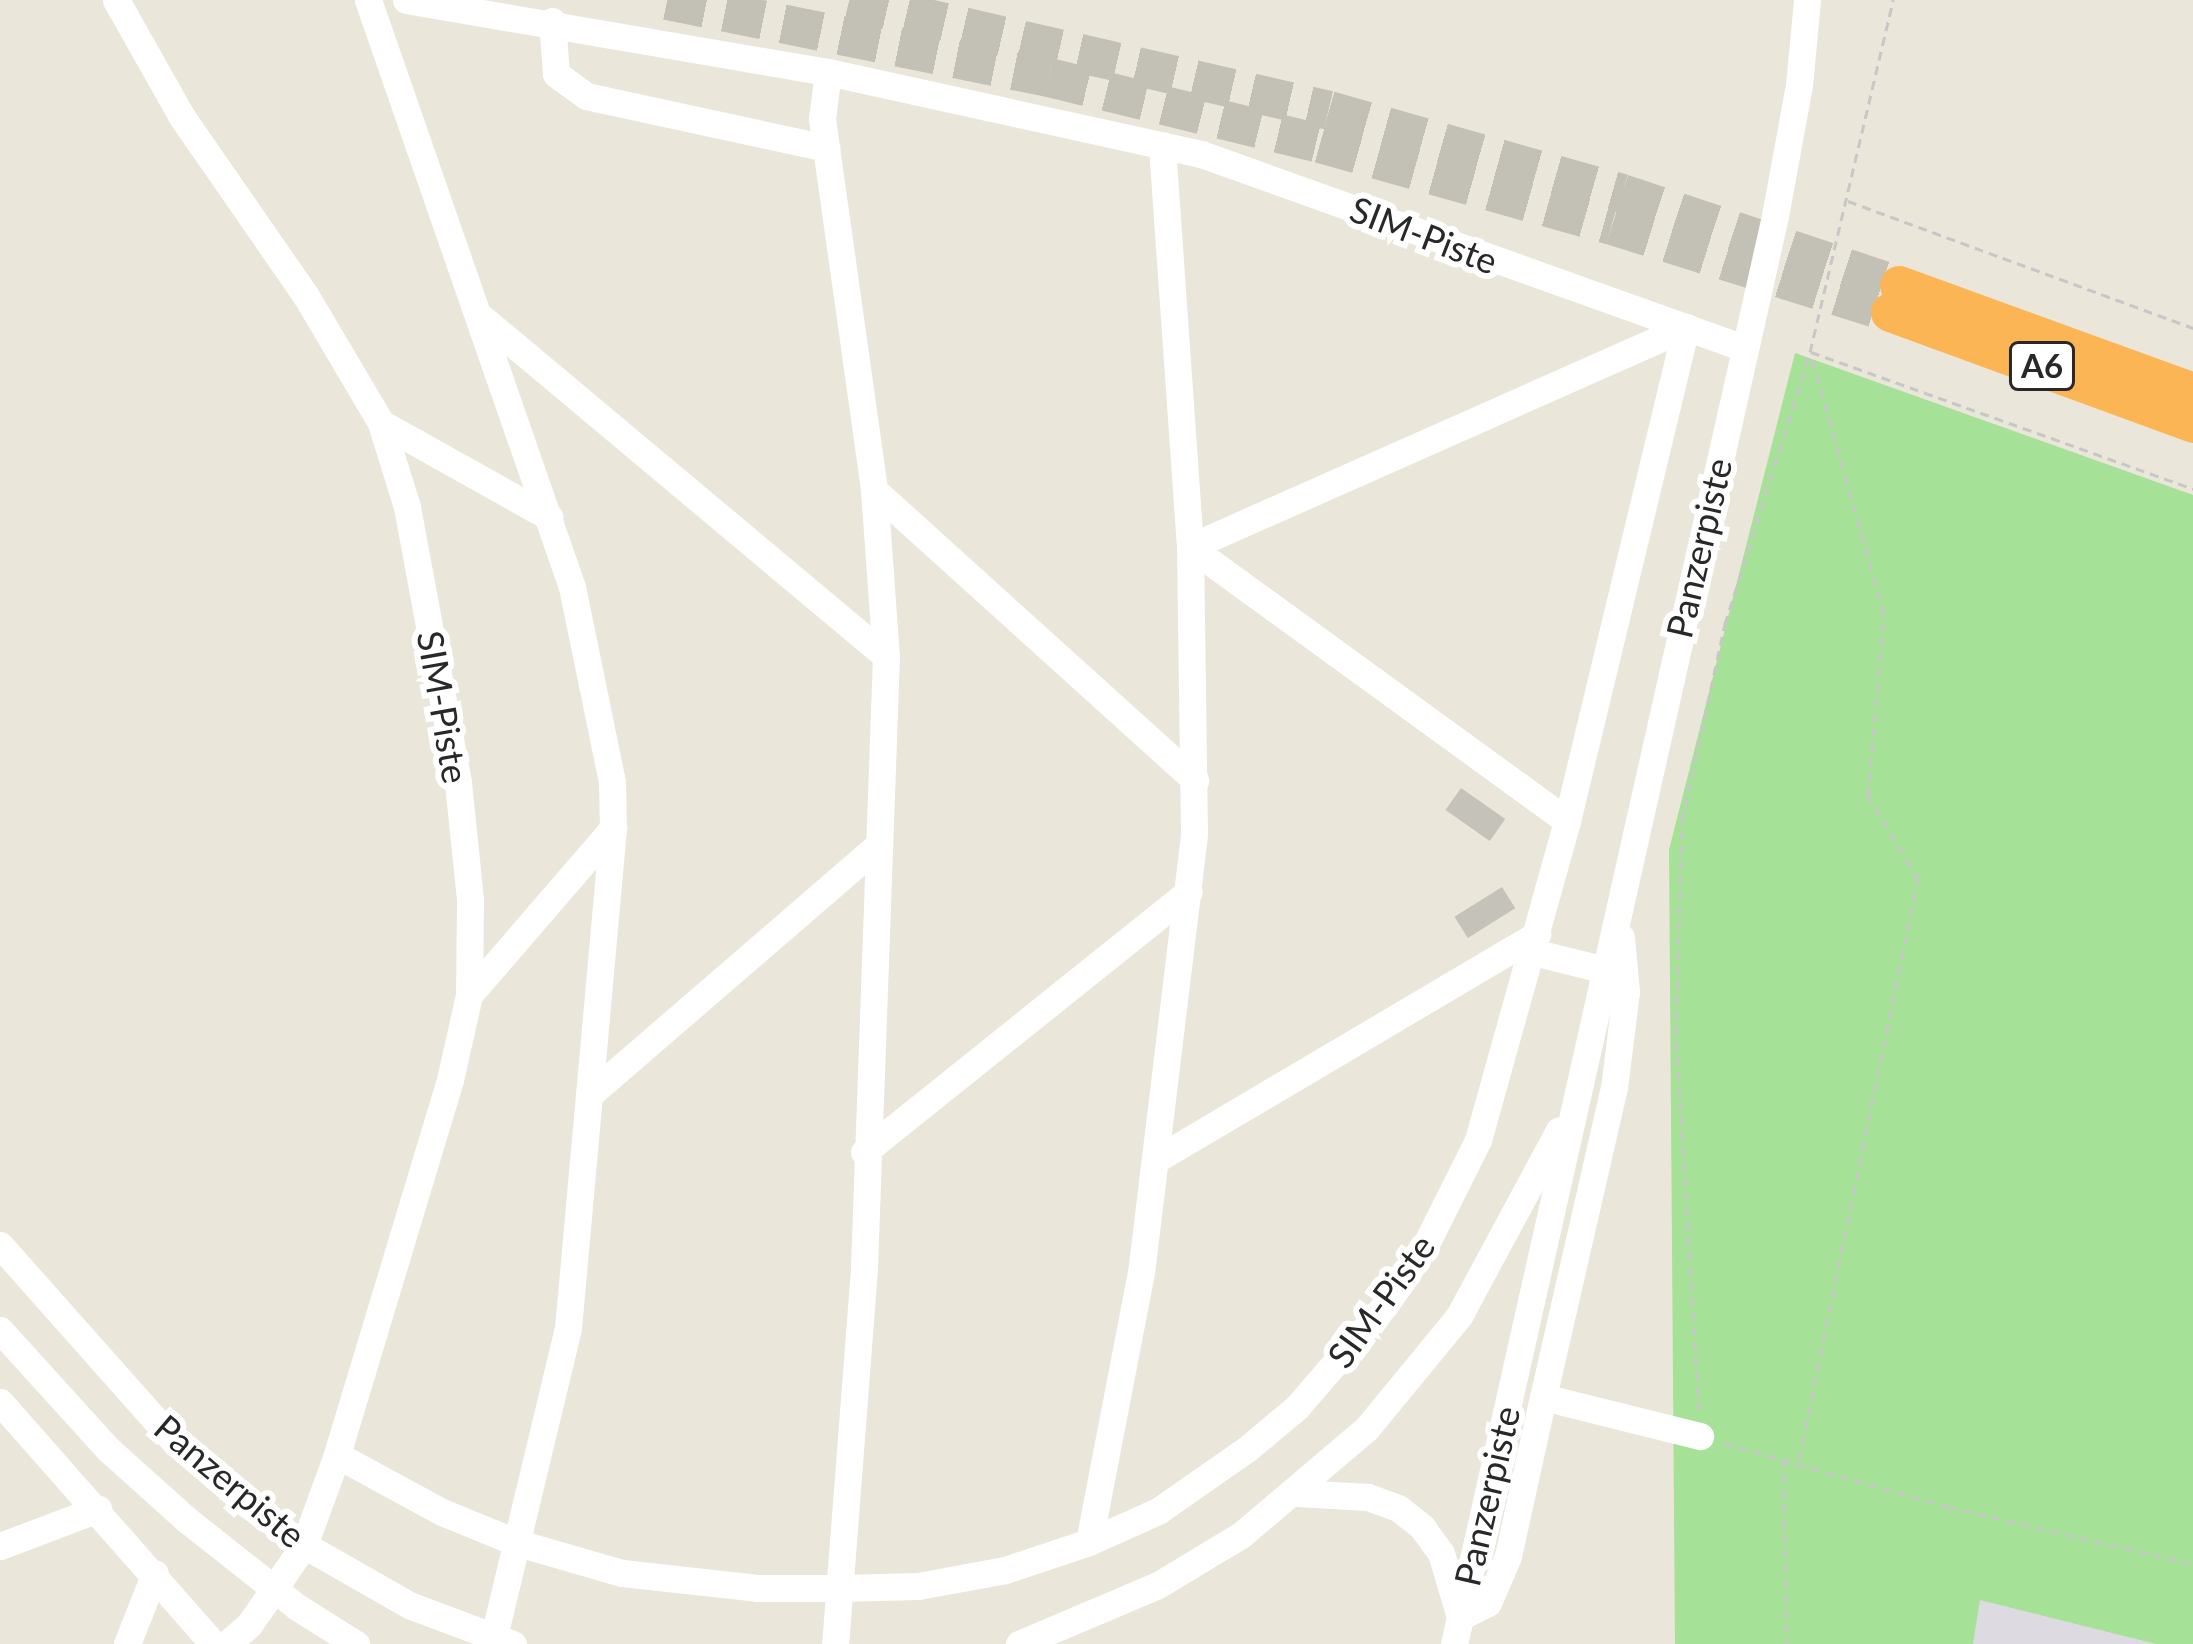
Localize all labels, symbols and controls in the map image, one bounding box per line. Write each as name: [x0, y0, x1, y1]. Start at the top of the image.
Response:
street label: SIM-Piste: [1344, 187, 1504, 283]
road number: A6: [2006, 339, 2078, 393]
street label: Panzerpiste: [1657, 454, 1741, 642]
street label: SIM-Piste: [408, 627, 478, 787]
street label: SIM-Piste: [1318, 1226, 1444, 1376]
street label: Panzerpiste: [1445, 1402, 1529, 1590]
street label: Panzerpiste: [146, 1406, 314, 1556]

